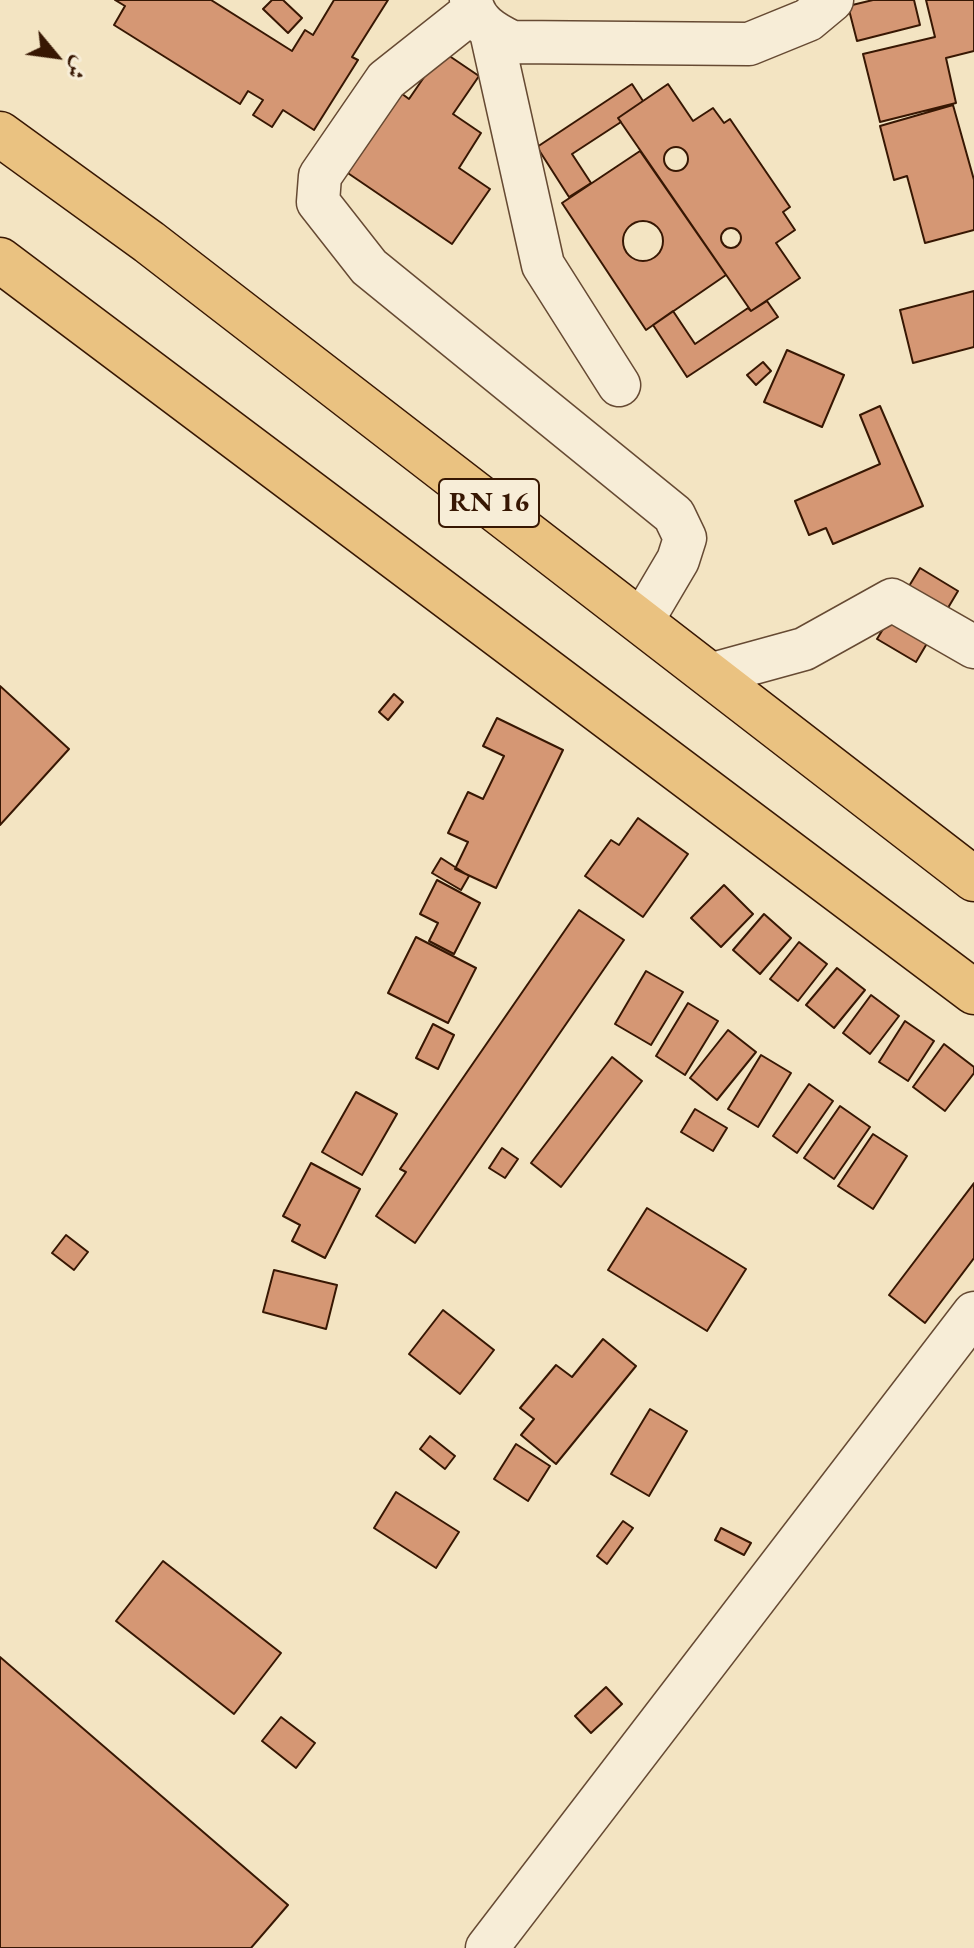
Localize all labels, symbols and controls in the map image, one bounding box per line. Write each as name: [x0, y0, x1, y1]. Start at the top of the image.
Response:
north arrow: [16, 16, 96, 96]
text: ش: [59, 51, 95, 84]
road number: RN 16: [439, 479, 539, 527]

